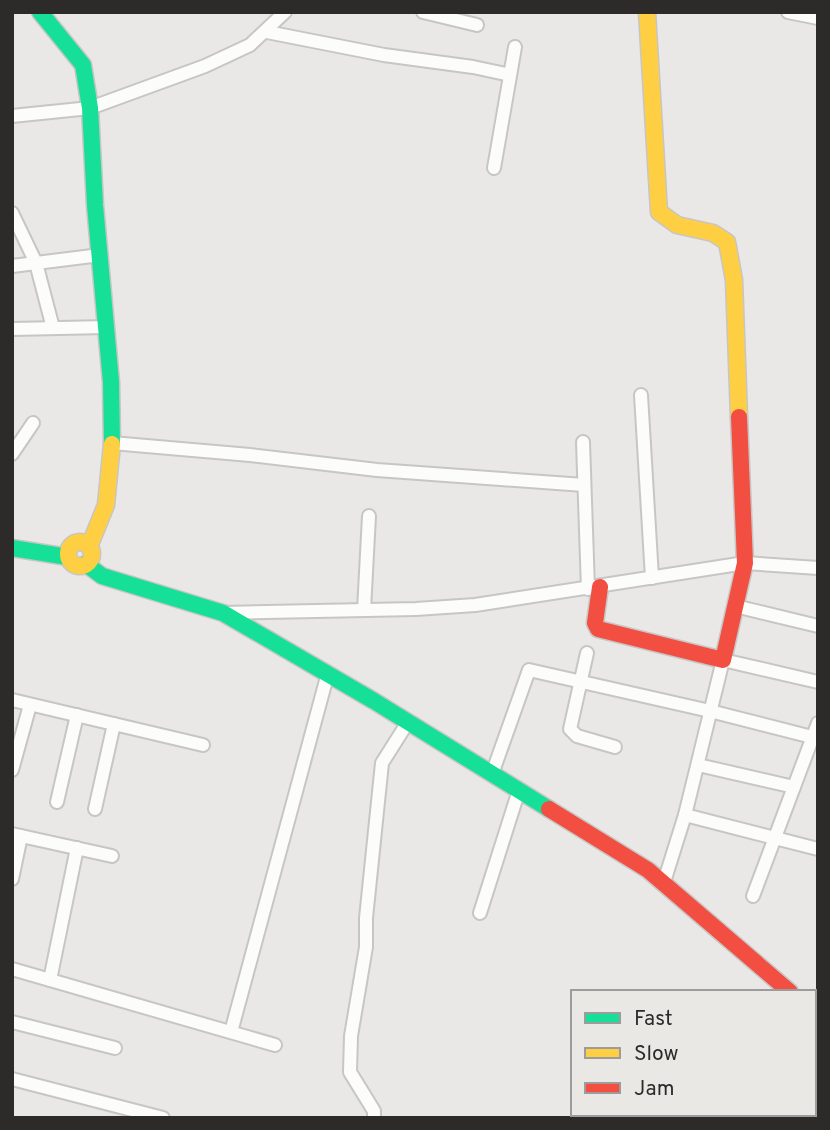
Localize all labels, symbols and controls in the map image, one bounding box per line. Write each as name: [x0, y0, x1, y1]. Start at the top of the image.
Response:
legend: [571, 990, 816, 1116]
text: Fast: [634, 1006, 673, 1033]
text: Slow: [634, 1041, 679, 1068]
text: Jam: [634, 1076, 675, 1103]

